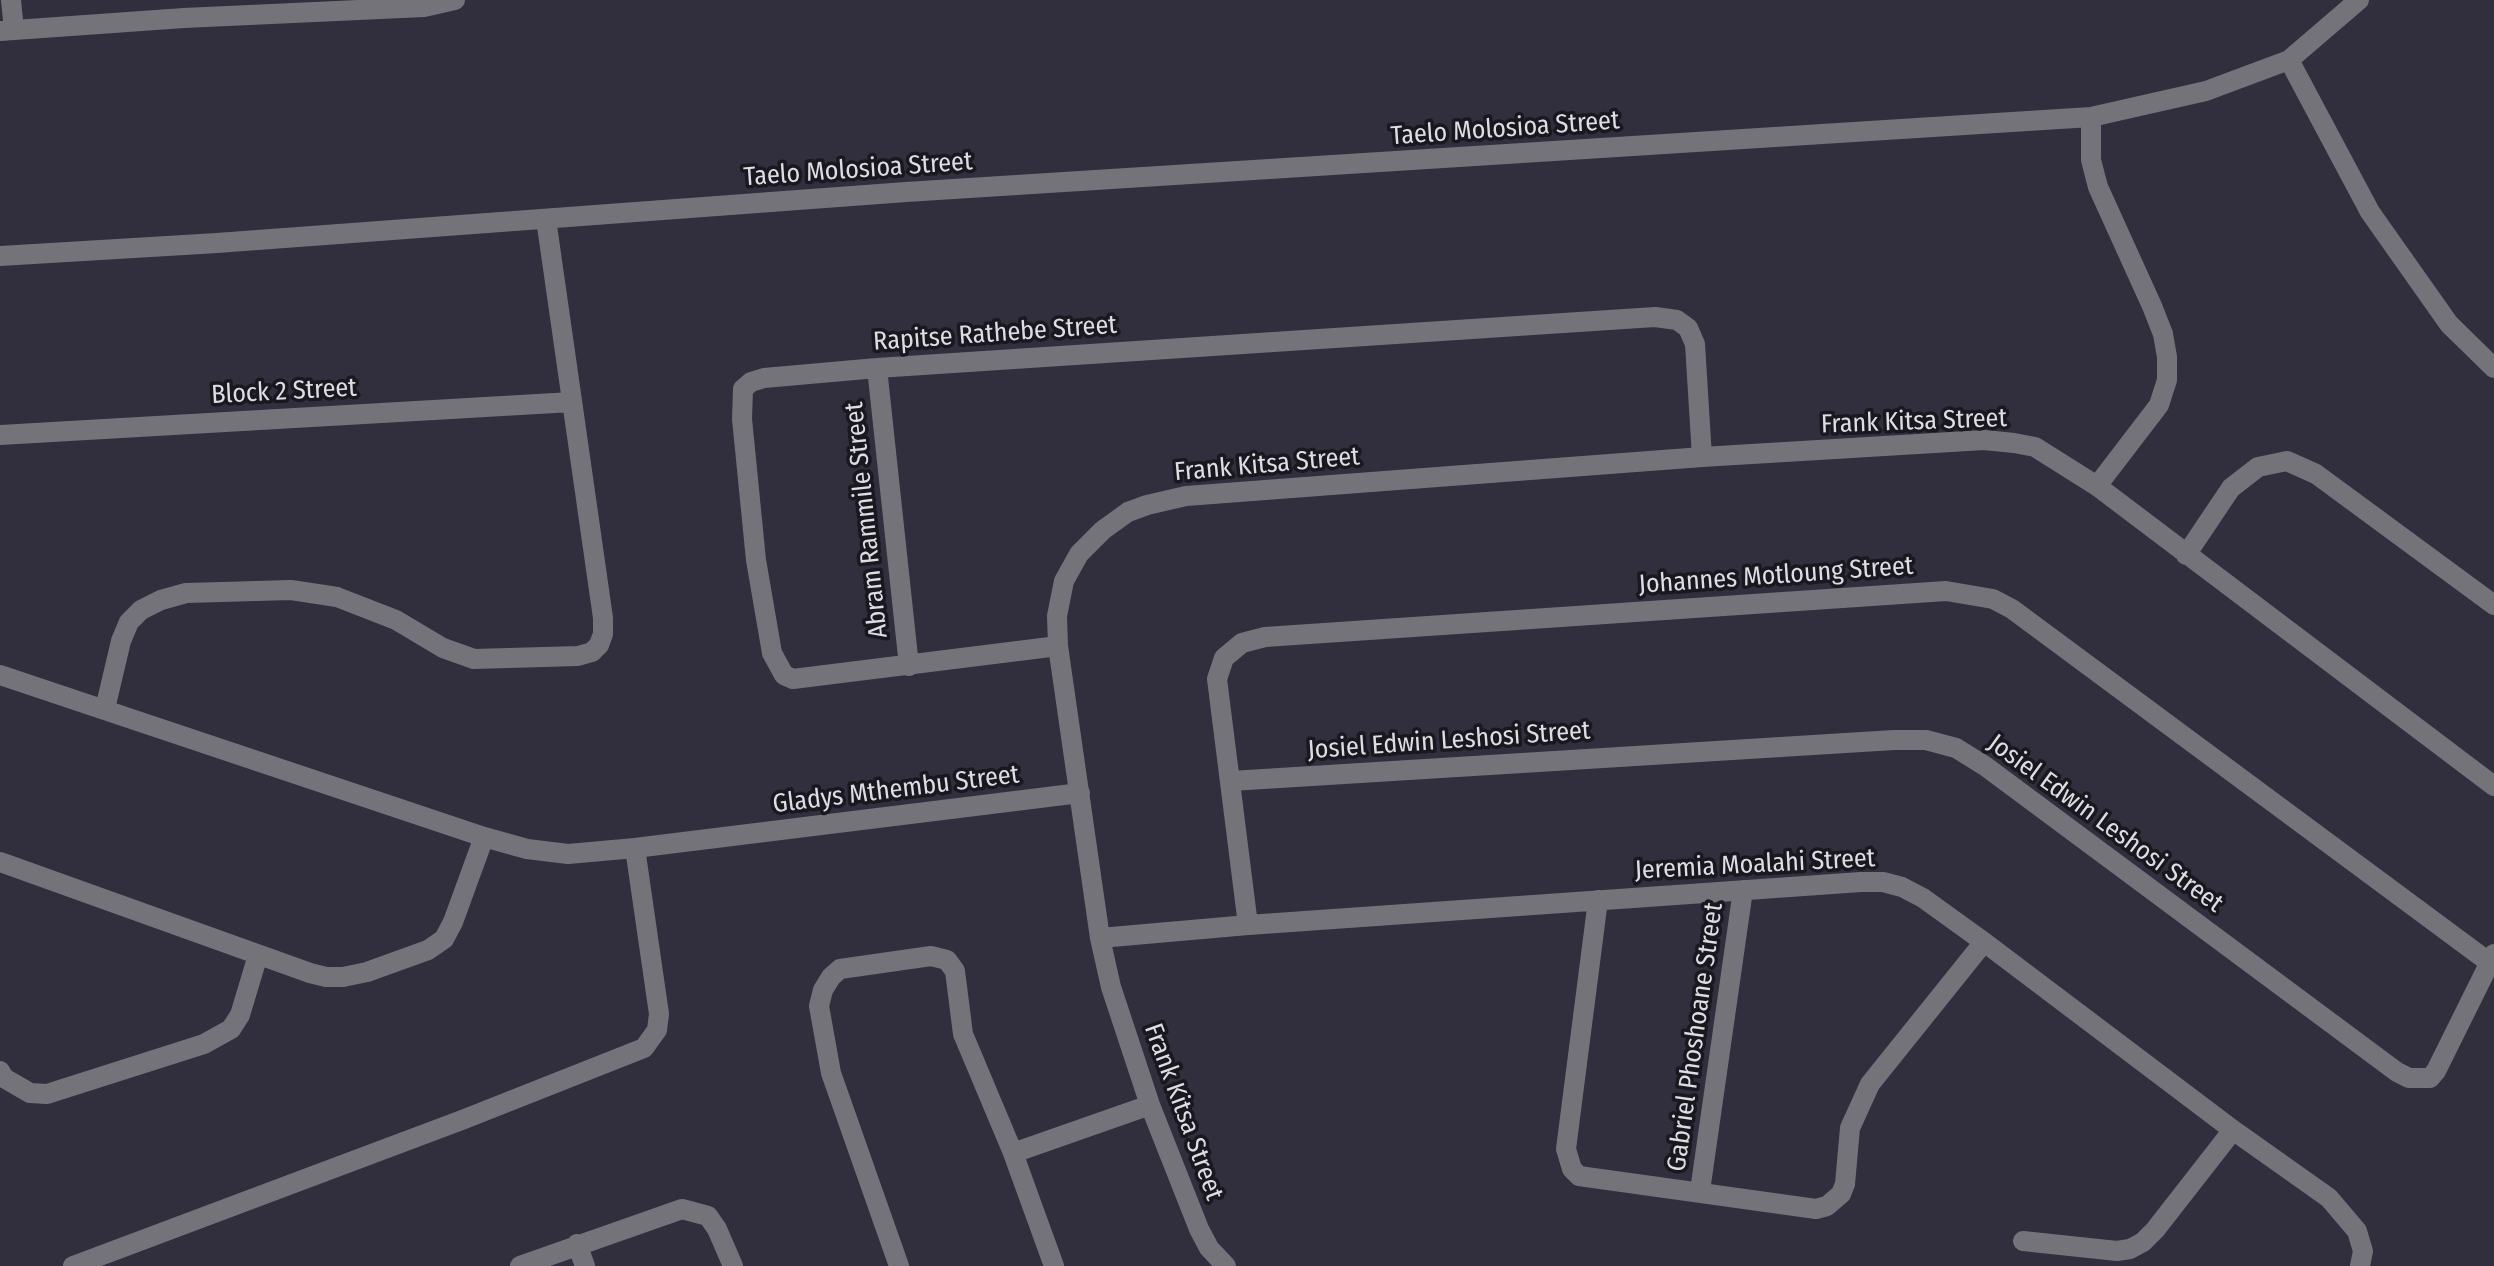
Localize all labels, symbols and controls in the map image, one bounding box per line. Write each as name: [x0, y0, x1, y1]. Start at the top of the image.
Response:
street label: Taelo Molosioa Street: [1390, 105, 1620, 153]
street label: Taelo Molosioa Street: [743, 146, 973, 194]
street label: Rapitse Rathebe Street: [872, 310, 1118, 358]
street label: Block 2 Street: [211, 373, 357, 411]
street label: Abram Rammile Street: [839, 400, 895, 640]
street label: Frank Kitsa Street: [1821, 403, 2007, 441]
street label: Frank Kitsa Street: [1173, 441, 1361, 489]
street label: Johannes Motloung Street: [1638, 551, 1914, 601]
street label: Josiel Edwin Leshosi Street: [1307, 716, 1591, 766]
street label: Josiel Edwin Leshosi Street: [1981, 728, 2229, 920]
street label: Gladys Mthembu Street: [771, 759, 1021, 821]
street label: Jeremia Moalahi Street: [1634, 843, 1876, 887]
street label: Gabriel Phoshoane Street: [1662, 901, 1730, 1173]
street label: Frank Kitsa Street: [1137, 1019, 1229, 1205]

